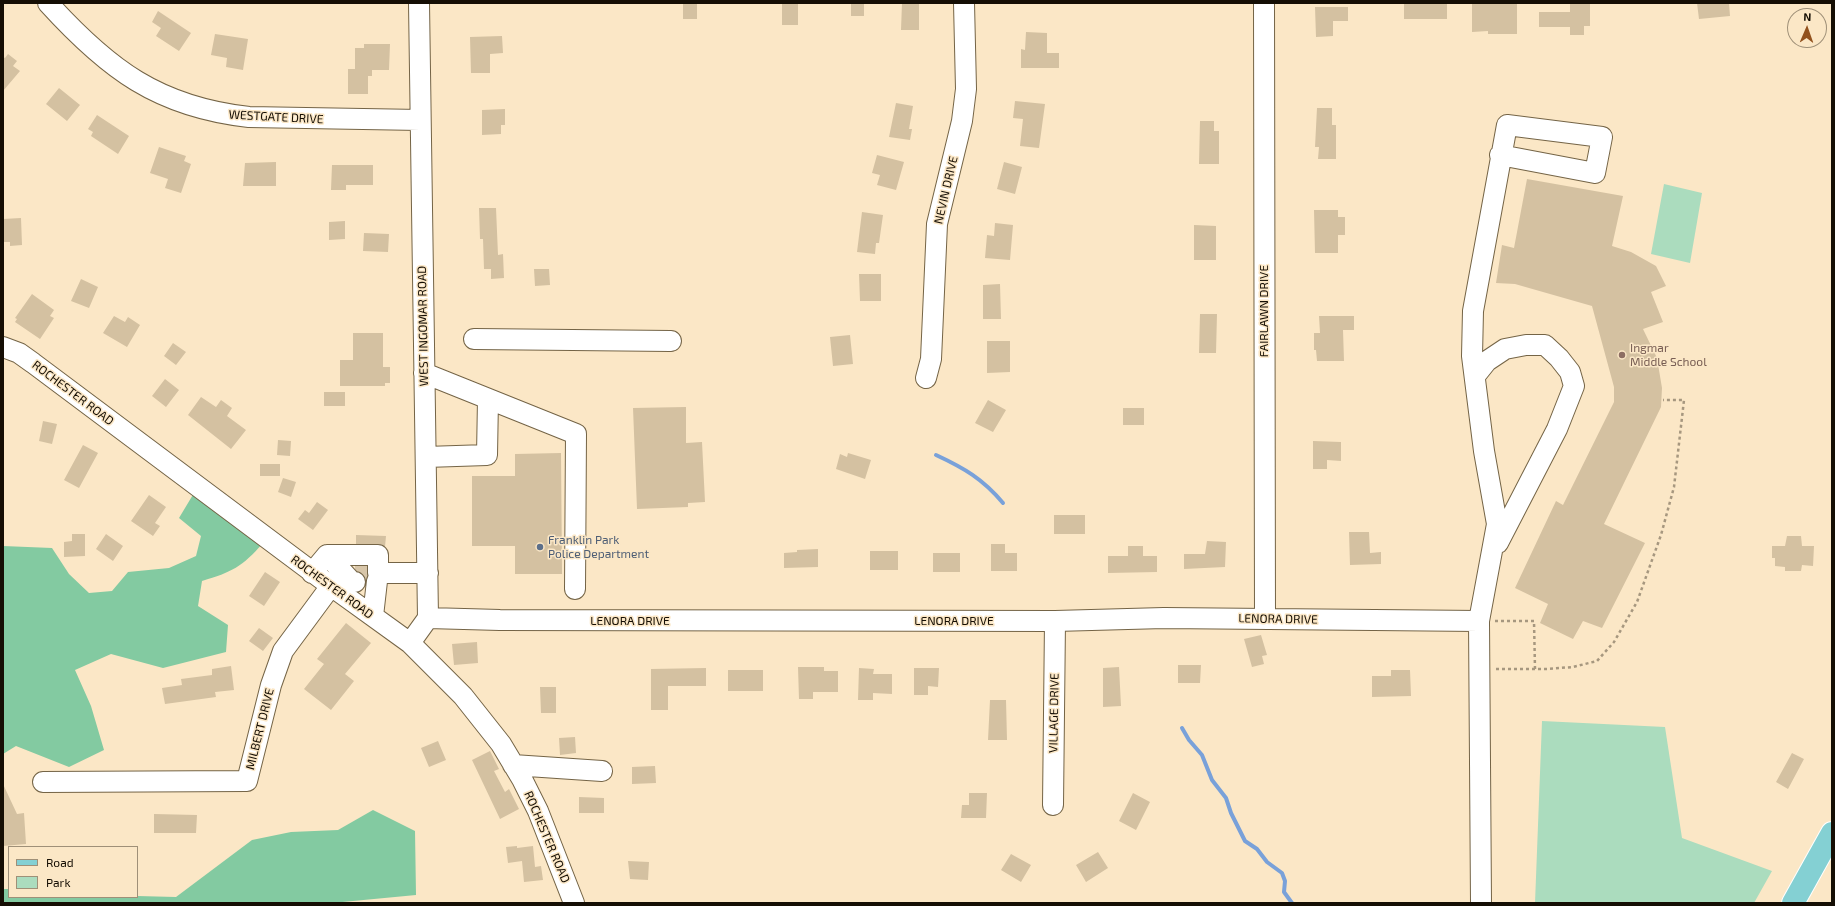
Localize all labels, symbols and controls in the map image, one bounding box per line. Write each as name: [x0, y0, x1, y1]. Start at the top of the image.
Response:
north arrow: [1787, 8, 1827, 48]
text: N: [1803, 10, 1812, 23]
street label: WESTGATE DRIVE: [228, 107, 324, 127]
street label: NEVIN DRIVE: [931, 155, 961, 225]
street label: FAIRLAWN DRIVE: [1257, 265, 1271, 357]
street label: WEST INGOMAR ROAD: [415, 266, 431, 386]
place label: Ingmar Middle School: [1630, 341, 1707, 369]
marker: Ingmar Middle School: [1617, 350, 1627, 360]
street label: ROCHESTER ROAD: [29, 358, 117, 428]
place label: Franklin Park Police Department: [548, 533, 649, 561]
marker: Franklin Park Police Department: [535, 542, 545, 552]
street label: ROCHESTER ROAD: [288, 552, 376, 622]
street label: LENORA DRIVE: [1238, 611, 1318, 627]
street label: LENORA DRIVE: [590, 614, 670, 628]
street label: LENORA DRIVE: [914, 614, 994, 628]
street label: VILLAGE DRIVE: [1046, 673, 1062, 753]
street label: MILBERT DRIVE: [243, 687, 277, 771]
street label: ROCHESTER ROAD: [521, 789, 573, 885]
legend: [8, 846, 138, 898]
text: Road: [46, 855, 74, 869]
text: Park: [46, 875, 71, 889]

